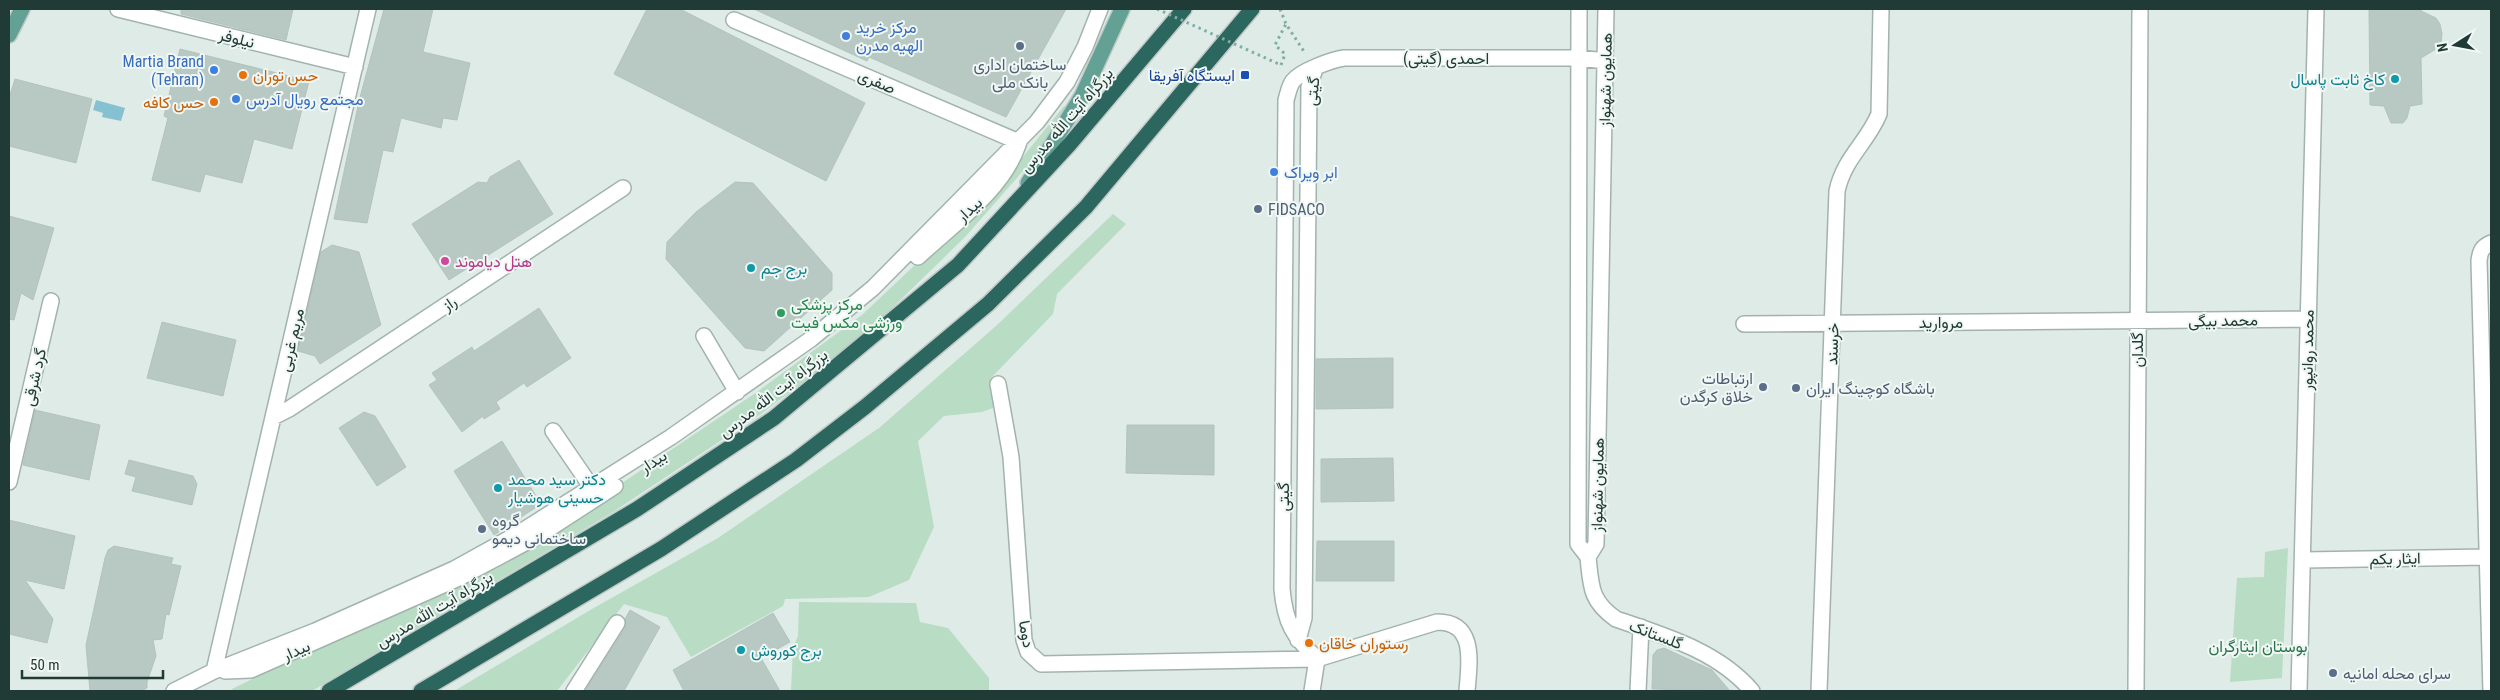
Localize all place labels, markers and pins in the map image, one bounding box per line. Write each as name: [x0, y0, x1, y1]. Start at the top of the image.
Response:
place label: مرکز خرید الهیه مدرن: [856, 18, 923, 56]
marker: مرکز خرید الهیه مدرن: [840, 30, 852, 42]
marker: ساختمان اداری بانک ملی: [1014, 40, 1026, 52]
place label: Martia Brand (Tehran): [123, 52, 204, 89]
place label: ساختمان اداری بانک ملی: [974, 55, 1066, 93]
marker: Martia Brand (Tehran): [208, 64, 220, 76]
place label: حس توران: [253, 66, 318, 86]
place label: ایستگاه آفریقا: [1149, 66, 1235, 86]
marker: حس توران: [237, 69, 249, 81]
marker: ایستگاه آفریقا: [1239, 69, 1251, 81]
place label: کاخ ثابت پاسال: [2290, 70, 2385, 91]
marker: کاخ ثابت پاسال: [2389, 73, 2401, 85]
place label: مجتمع رویال آدرس: [246, 90, 364, 111]
place label: حس کافه: [143, 93, 204, 113]
marker: مجتمع رویال آدرس: [230, 93, 242, 105]
marker: حس کافه: [208, 96, 220, 108]
place label: ابر ویراک: [1284, 163, 1338, 183]
marker: ابر ویراک: [1268, 166, 1280, 178]
place label: FIDSACO: [1268, 200, 1325, 219]
marker: FIDSACO: [1252, 203, 1264, 215]
place label: هتل دیاموند: [455, 252, 532, 272]
marker: هتل دیاموند: [439, 255, 451, 267]
place label: برج جم: [761, 259, 807, 280]
marker: برج جم: [745, 262, 757, 274]
place label: مرکز پزشکی ورزشی مکس فیت: [791, 295, 902, 333]
marker: مرکز پزشکی ورزشی مکس فیت: [775, 307, 787, 319]
place label: ارتباطات خلاق کرگدن: [1680, 369, 1753, 407]
place label: باشگاه کوچینگ ایران: [1806, 379, 1935, 400]
marker: ارتباطات خلاق کرگدن: [1757, 381, 1769, 393]
marker: باشگاه کوچینگ ایران: [1790, 382, 1802, 394]
place label: دکتر سید محمد حسینی هوشیار: [507, 470, 606, 508]
marker: دکتر سید محمد حسینی هوشیار: [492, 482, 504, 494]
place label: گروه ساختمانی دیمو: [492, 511, 586, 549]
marker: گروه ساختمانی دیمو: [476, 523, 488, 535]
place label: رستوران خاقان: [1319, 634, 1409, 654]
marker: رستوران خاقان: [1303, 637, 1315, 649]
place label: برج کوروش: [751, 641, 822, 662]
marker: برج کوروش: [735, 644, 747, 656]
place label: سرای محله امانیه: [2343, 664, 2451, 684]
marker: سرای محله امانیه: [2327, 667, 2339, 679]

